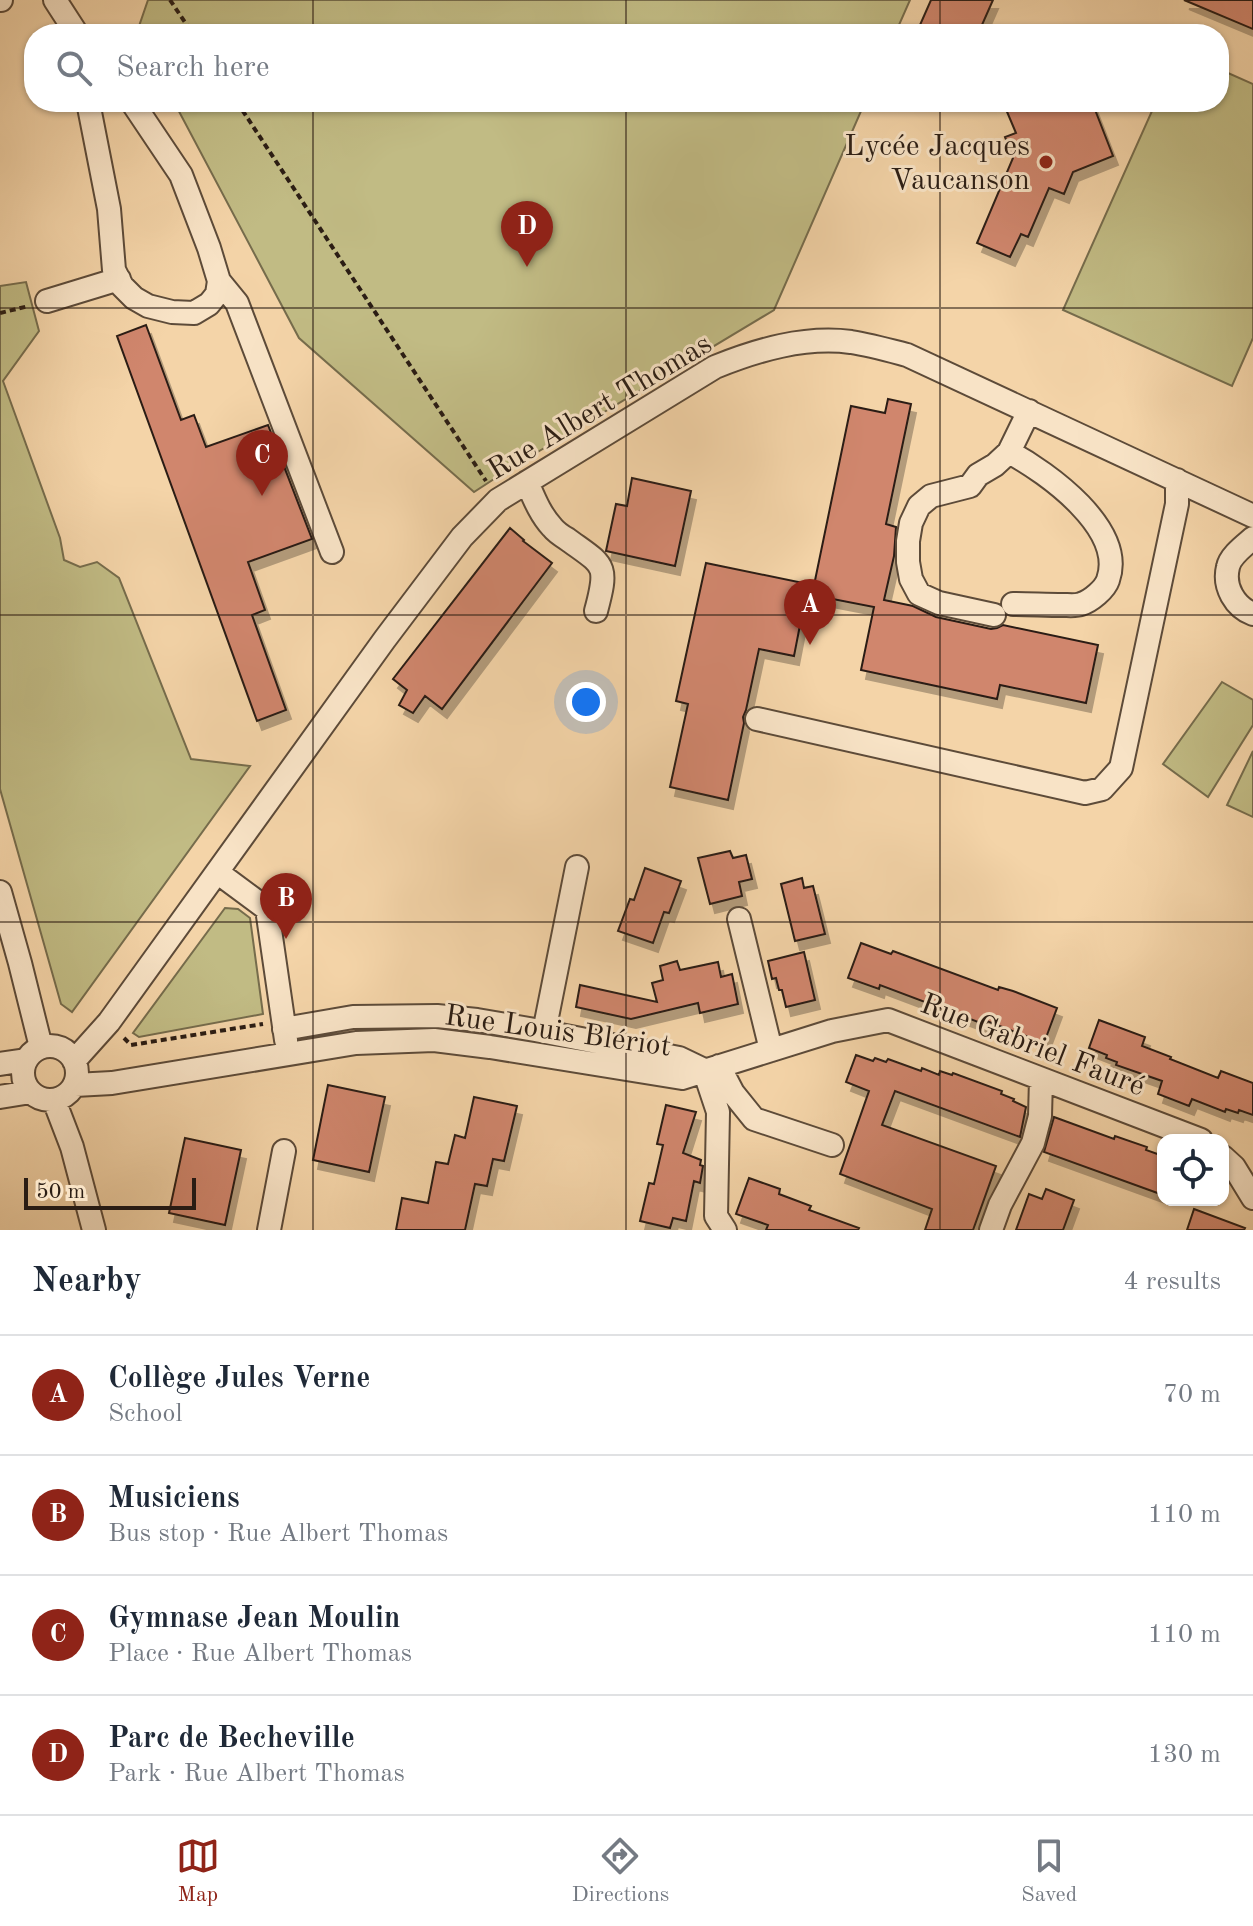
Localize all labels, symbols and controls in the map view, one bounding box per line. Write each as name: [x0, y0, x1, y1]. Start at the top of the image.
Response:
search box: [24, 24, 1229, 112]
icon: search: [52, 46, 96, 90]
text: Search here: [116, 53, 270, 83]
place label: Lycée Jacques Vaucanson: [844, 132, 1030, 196]
marker: Lycée Jacques Vaucanson: [1037, 153, 1055, 171]
pin: D: [501, 201, 553, 267]
street label: Rue Albert Thomas: [483, 329, 717, 486]
pin: C: [236, 430, 288, 496]
pin: A: [784, 579, 836, 645]
your location: [566, 682, 606, 722]
pin: B: [260, 873, 312, 939]
street label: Rue Gabriel Fauré: [916, 989, 1149, 1102]
street label: Rue Louis Blériot: [442, 1001, 673, 1063]
map controls: [1157, 1134, 1229, 1206]
button: locate: [1157, 1134, 1229, 1206]
scale bar: [24, 1174, 196, 1210]
text: 50 m: [36, 1181, 85, 1203]
text: Nearby: [32, 1265, 142, 1299]
text: 4 results: [1123, 1269, 1221, 1295]
text: Collège Jules Verne: [108, 1364, 370, 1394]
text: A: [48, 1382, 68, 1408]
text: 70 m: [1163, 1382, 1221, 1408]
text: School: [108, 1401, 182, 1427]
text: Musiciens: [108, 1484, 240, 1514]
text: B: [49, 1502, 67, 1528]
text: 110 m: [1148, 1502, 1221, 1528]
text: Bus stop · Rue Albert Thomas: [108, 1521, 448, 1547]
text: Gymnase Jean Moulin: [108, 1604, 401, 1634]
text: C: [49, 1622, 67, 1648]
text: 110 m: [1148, 1622, 1221, 1648]
text: Place · Rue Albert Thomas: [108, 1641, 412, 1667]
text: Parc de Becheville: [108, 1724, 355, 1754]
text: D: [48, 1742, 68, 1768]
text: 130 m: [1148, 1742, 1221, 1768]
text: Park · Rue Albert Thomas: [108, 1761, 405, 1787]
tab: Map: [176, 1834, 220, 1909]
tab: Directions: [572, 1834, 669, 1909]
tab: Saved: [1021, 1834, 1077, 1909]

